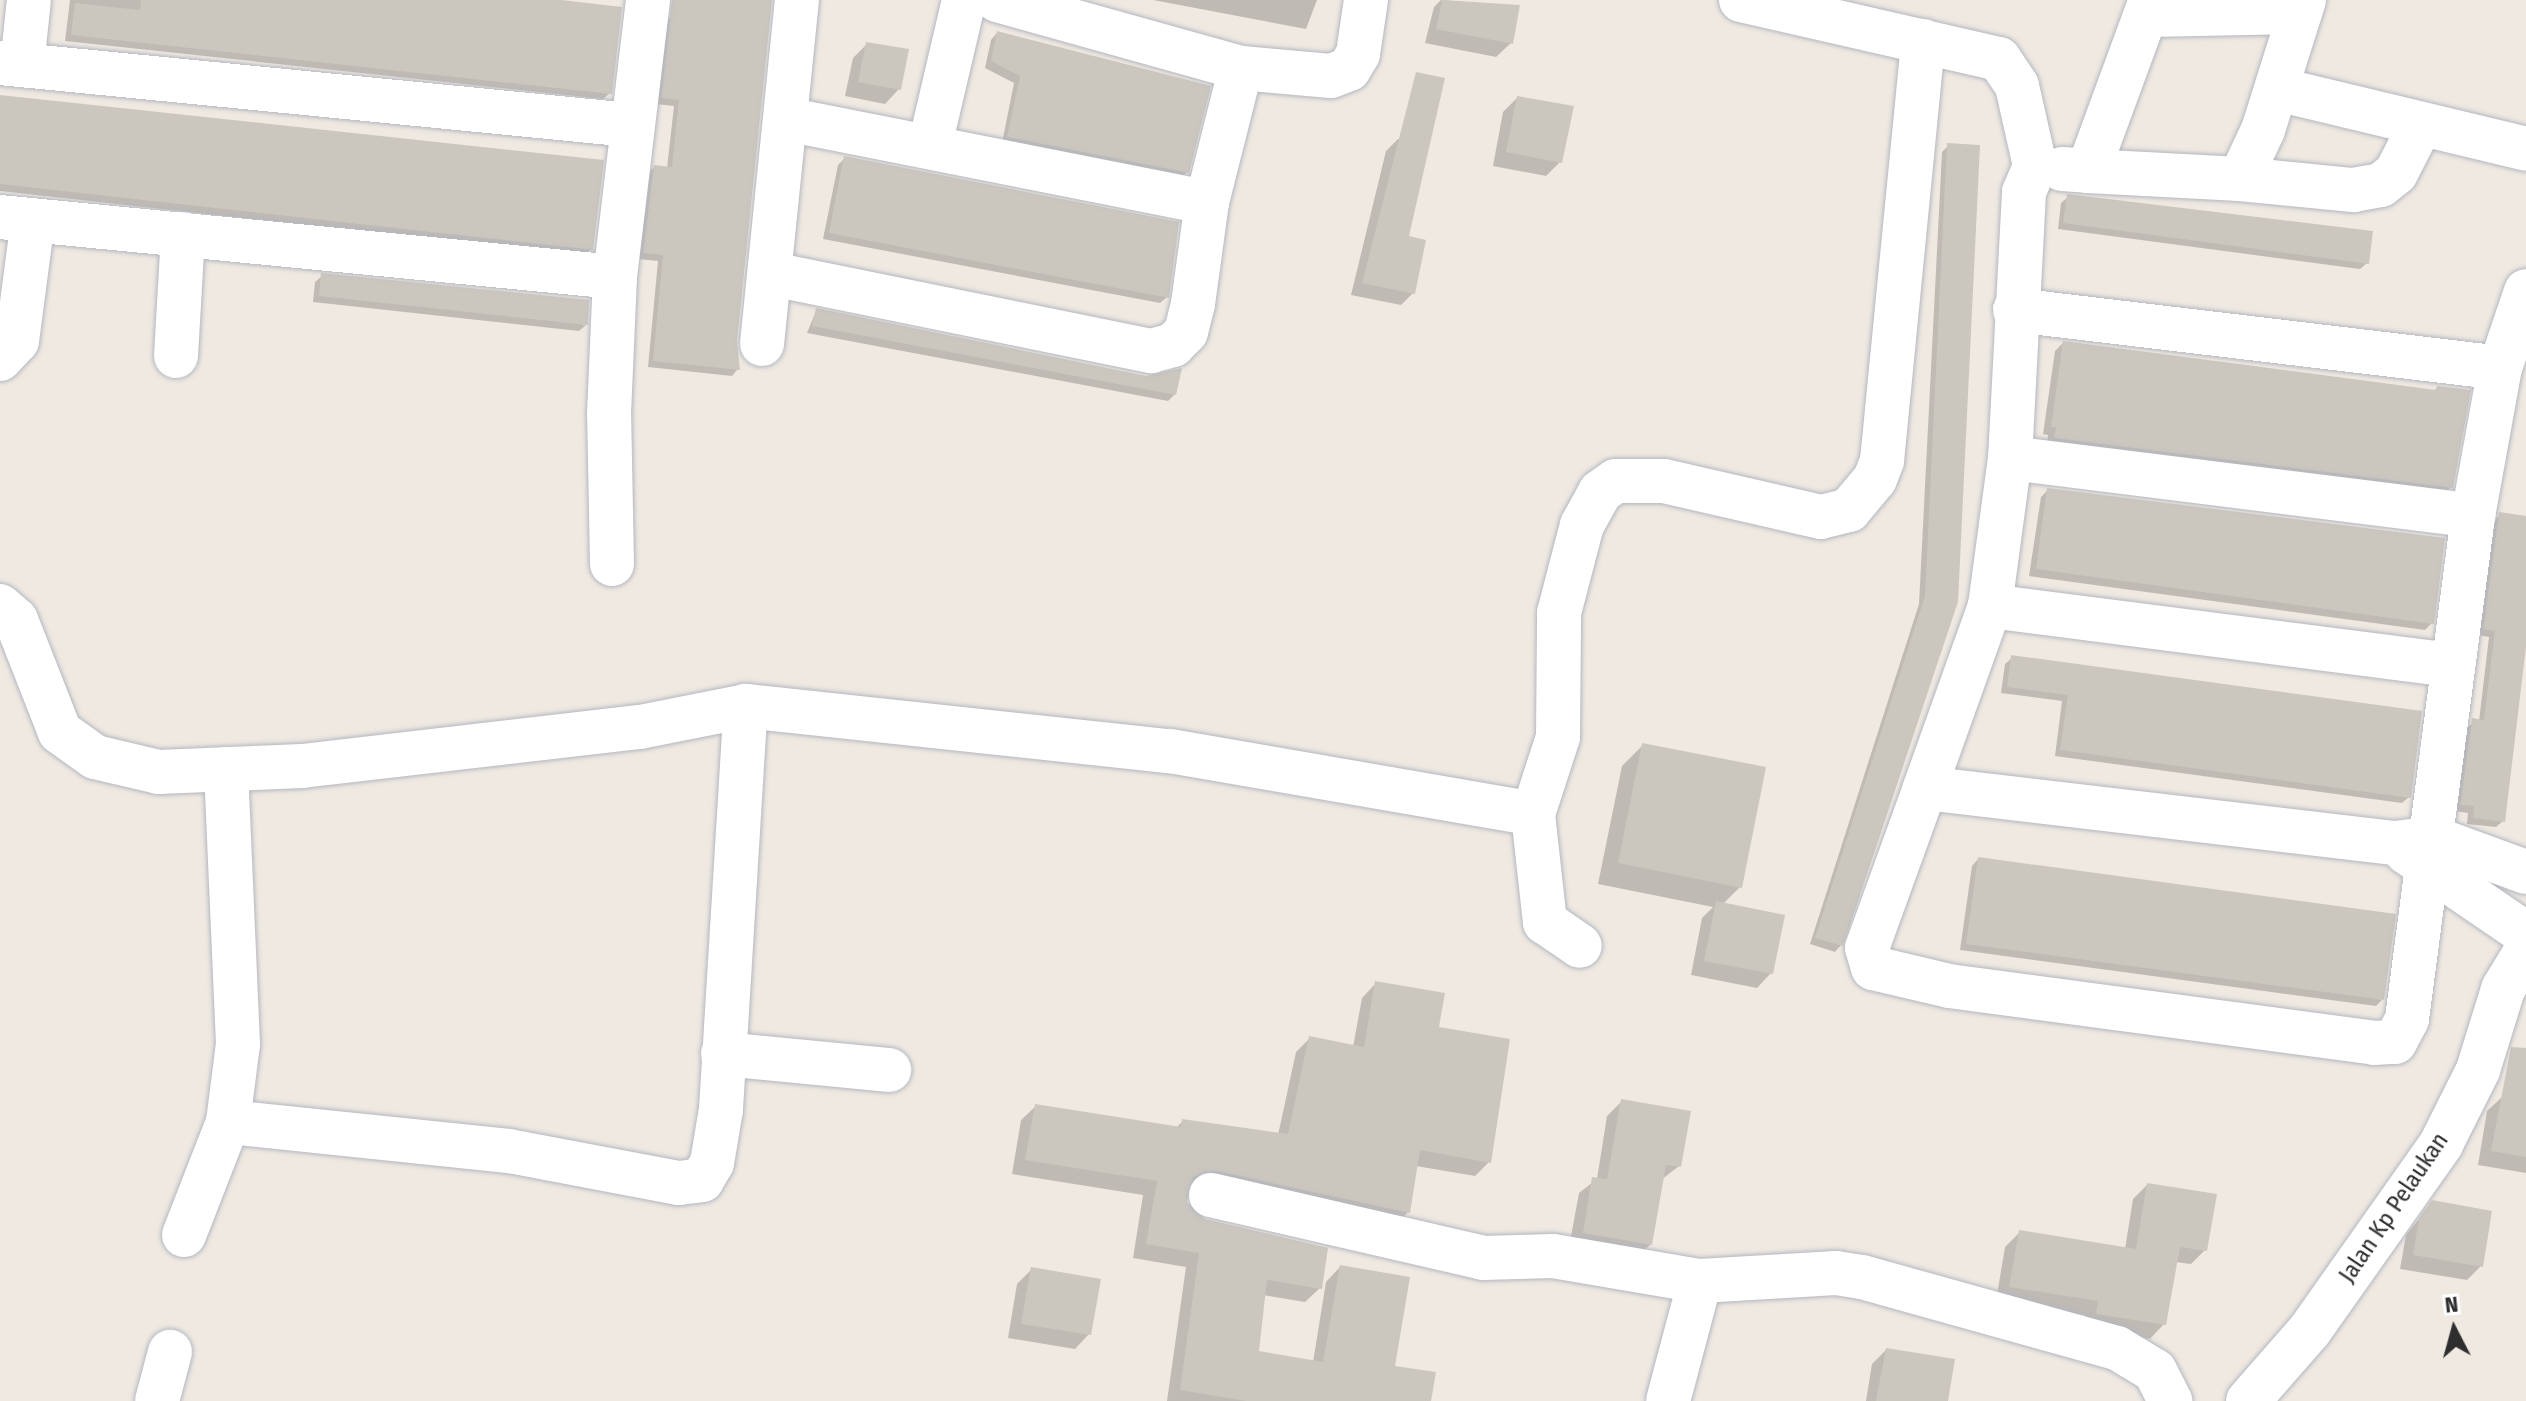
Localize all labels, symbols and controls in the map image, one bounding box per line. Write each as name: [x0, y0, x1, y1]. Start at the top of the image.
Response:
street label: Jalan Kp Pelaukan: [2333, 1127, 2455, 1289]
north arrow: [2414, 1289, 2494, 1369]
text: N: [2443, 1291, 2459, 1319]

